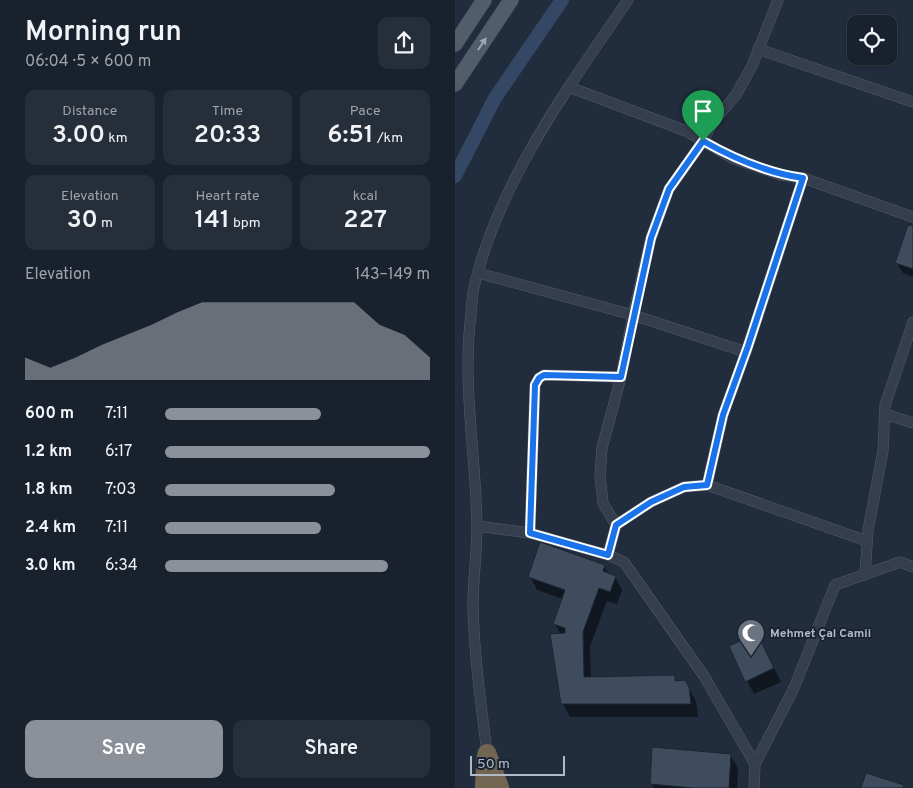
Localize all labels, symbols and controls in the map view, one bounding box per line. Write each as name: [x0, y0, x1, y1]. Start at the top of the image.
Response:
text: Morning run: [25, 15, 182, 51]
map controls: [847, 15, 897, 65]
button: locate: [847, 15, 897, 65]
button: share: [378, 17, 430, 69]
one-way arrow: [477, 37, 487, 50]
text: 06:04 · 5 × 600 m: [25, 52, 151, 72]
pin: [682, 90, 724, 141]
icon: arrive: [689, 97, 717, 125]
text: Distance: [62, 103, 117, 120]
text: Time: [212, 103, 243, 120]
text: Pace: [350, 103, 381, 120]
text: 3.00: [52, 120, 105, 152]
text: 20:33: [194, 120, 261, 152]
text: 6:51: [327, 120, 374, 152]
text: km: [105, 130, 128, 147]
text: /km: [374, 130, 403, 147]
text: Elevation: [61, 188, 119, 205]
text: Heart rate: [195, 188, 260, 205]
text: kcal: [353, 188, 378, 205]
text: 30: [67, 205, 98, 237]
text: 141: [194, 205, 230, 237]
text: 227: [343, 205, 387, 237]
text: m: [98, 215, 113, 232]
text: bpm: [230, 215, 261, 232]
text: Elevation: [25, 265, 91, 285]
text: 143–149 m: [354, 265, 430, 285]
text: 600 m: [25, 404, 74, 424]
text: 7:11: [105, 404, 128, 424]
text: 1.2 km: [25, 442, 72, 462]
text: 6:17: [105, 442, 132, 462]
text: 1.8 km: [25, 480, 72, 500]
text: 7:03: [105, 480, 136, 500]
text: 2.4 km: [25, 518, 76, 538]
text: 7:11: [105, 518, 128, 538]
text: 3.0 km: [25, 556, 76, 576]
text: 6:34: [105, 556, 138, 576]
mosque icon: Mehmet Çal Camii: [736, 618, 766, 657]
place label: Mehmet Çal Camii: [770, 626, 871, 642]
button: Save: [25, 720, 223, 778]
button: Share: [233, 720, 430, 778]
scale bar: [470, 753, 565, 776]
text: 50 m: [477, 756, 510, 773]

